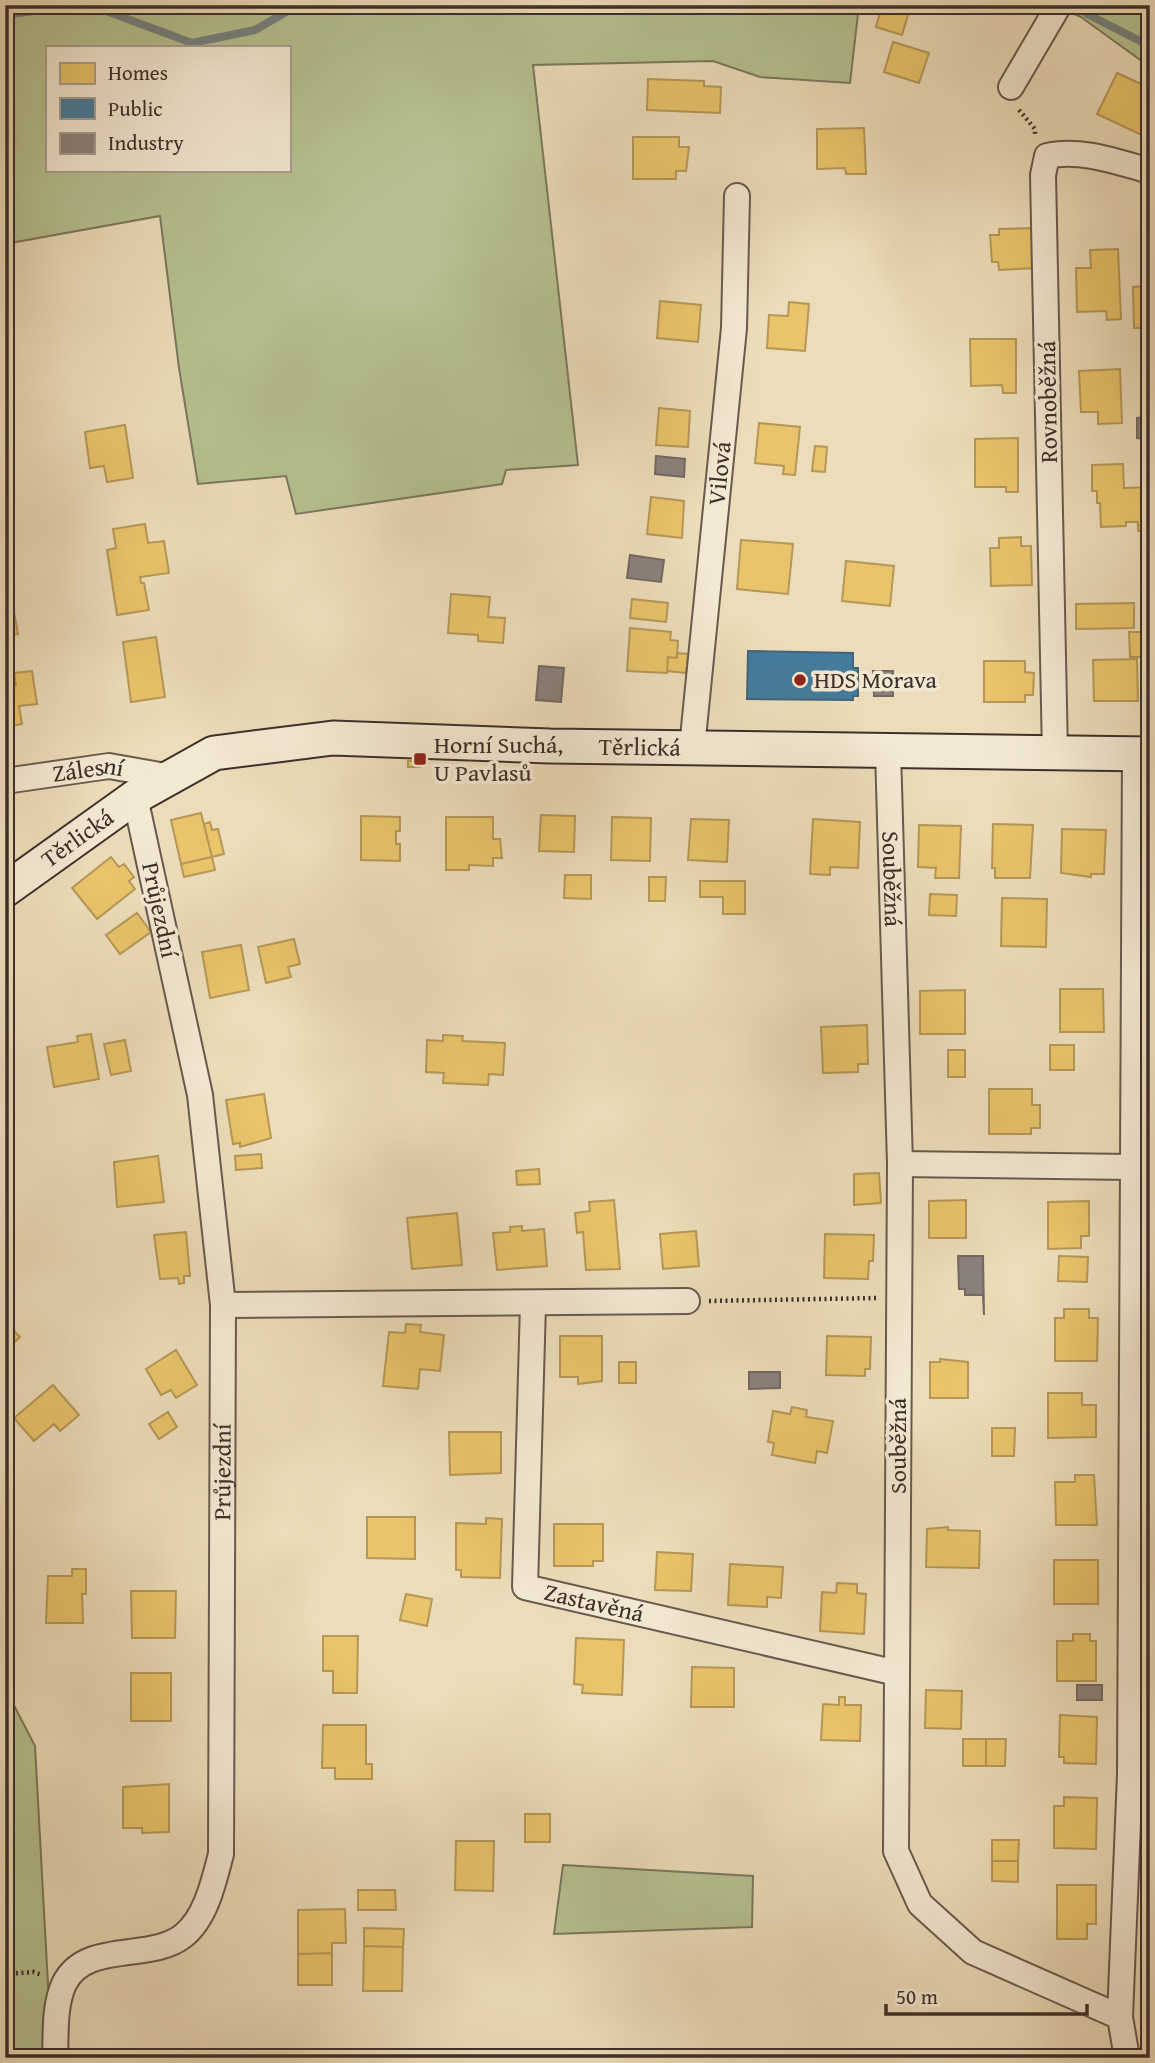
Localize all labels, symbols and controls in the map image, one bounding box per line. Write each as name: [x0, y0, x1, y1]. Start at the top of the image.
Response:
legend: [46, 46, 290, 172]
text: Homes: [108, 57, 168, 88]
text: Public: [108, 93, 163, 124]
text: Industry: [108, 127, 184, 158]
street label: Rovnoběžná: [1029, 340, 1066, 463]
street label: Vilová: [698, 439, 740, 507]
place label: HDS Morava: [814, 662, 938, 697]
marker: HDS Morava: [792, 672, 808, 688]
place label: Horní Suchá, U Pavlasů: [434, 727, 563, 790]
street label: Těrlická: [598, 729, 681, 765]
street label: Zálesní: [50, 747, 128, 791]
marker: Horní Suchá, U Pavlasů: [412, 751, 428, 767]
street label: Těrlická: [34, 799, 121, 876]
street label: Souběžná: [873, 830, 911, 928]
street label: Průjezdní: [133, 859, 188, 962]
street label: Souběžná: [880, 1397, 915, 1494]
street label: Průjezdní: [204, 1422, 240, 1521]
street label: Zastavěná: [541, 1574, 648, 1631]
scale bar: [886, 1972, 1087, 2016]
text: 50 m: [896, 1981, 938, 2012]

